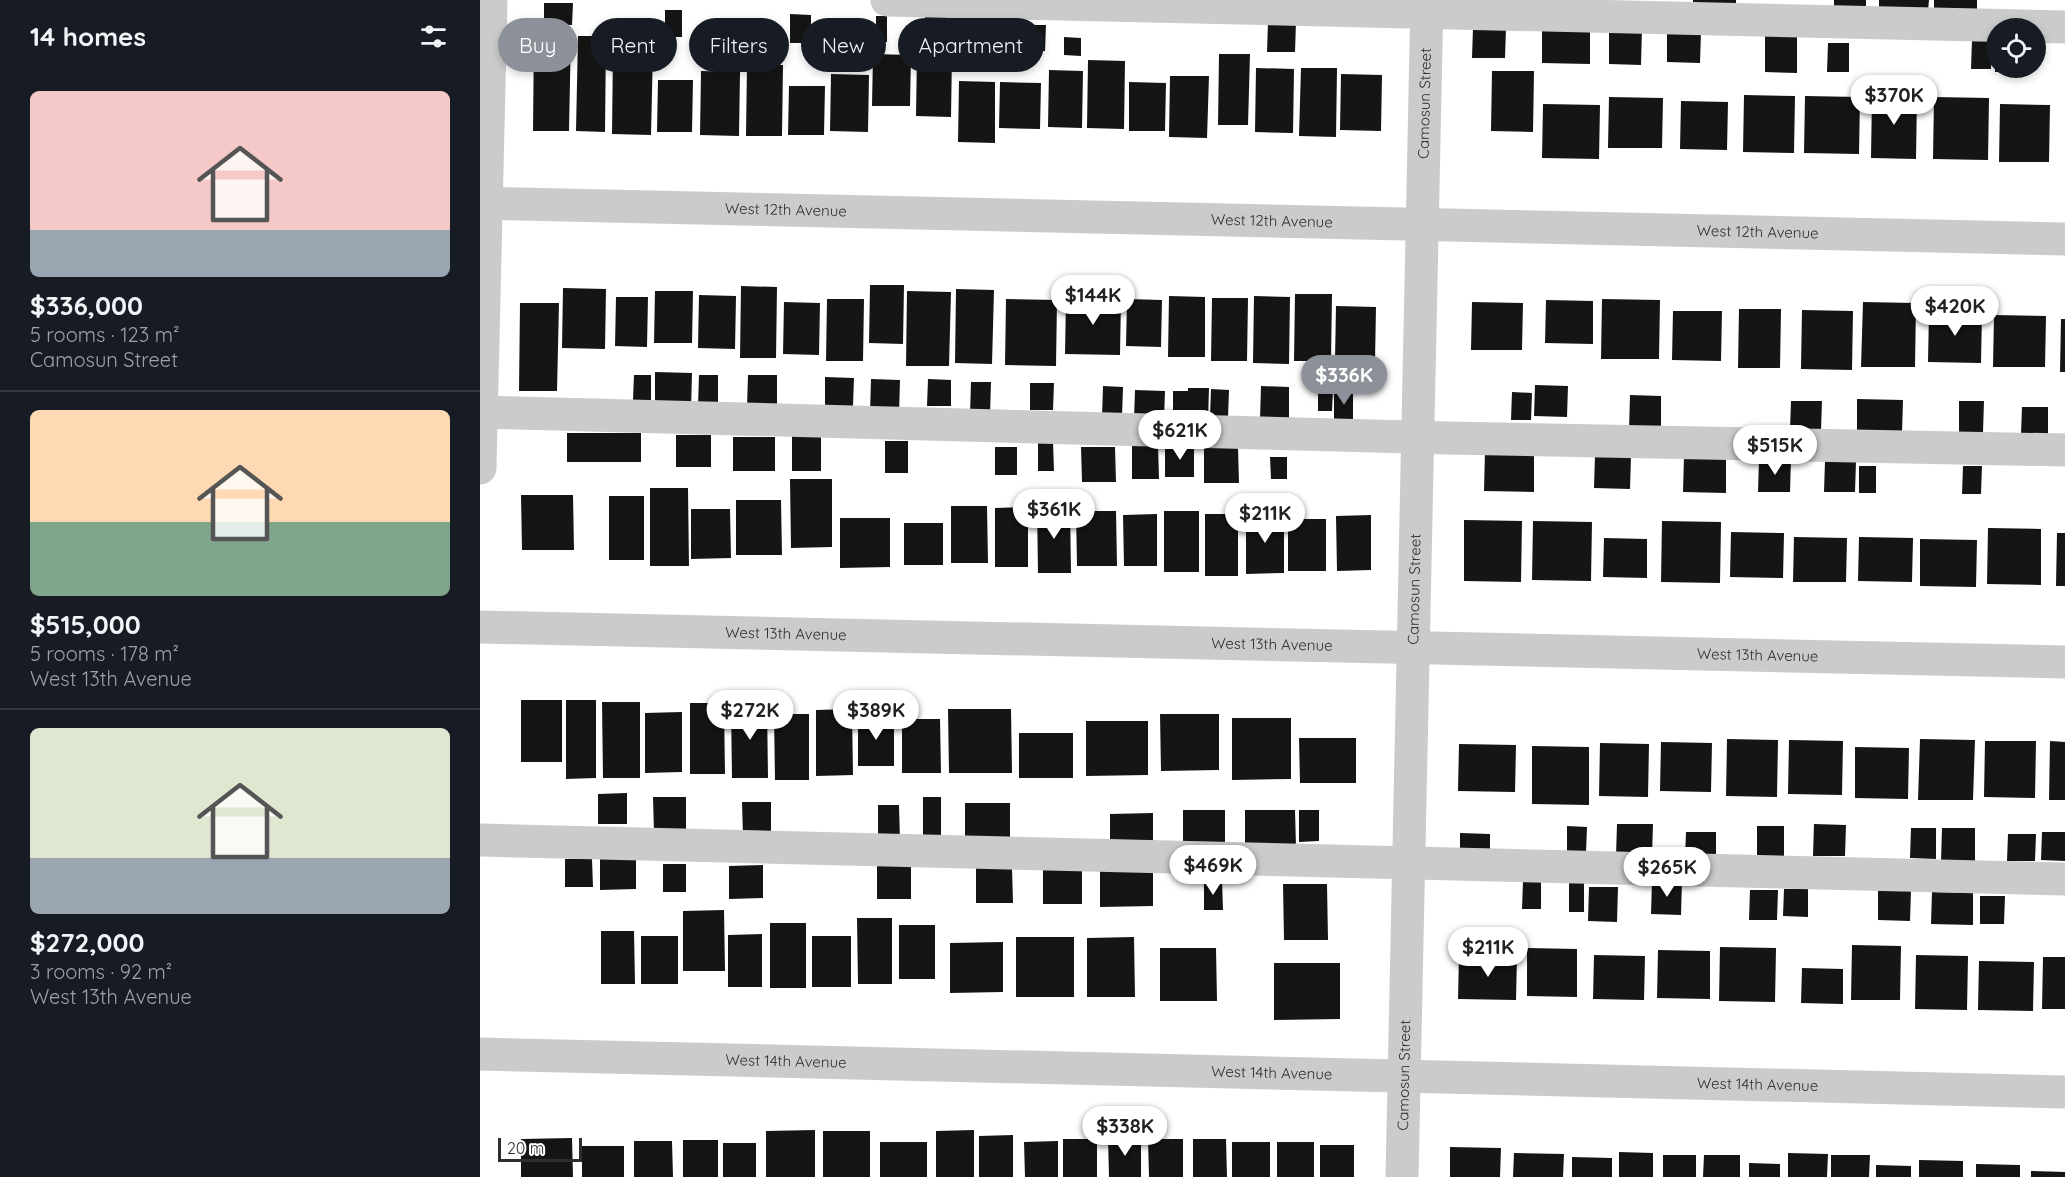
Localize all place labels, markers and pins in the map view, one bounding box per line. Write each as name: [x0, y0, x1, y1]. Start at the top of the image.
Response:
pin: $370K: [1852, 75, 1936, 126]
pin: $144K: [1051, 275, 1135, 326]
pin: $420K: [1913, 286, 1997, 337]
pin: $336K: [1302, 355, 1386, 406]
pin: $621K: [1138, 410, 1222, 461]
pin: $515K: [1733, 425, 1817, 476]
pin: $361K: [1012, 489, 1096, 540]
pin: $211K: [1223, 493, 1307, 544]
pin: $272K: [708, 690, 792, 741]
pin: $389K: [834, 690, 918, 741]
pin: $469K: [1171, 845, 1255, 896]
pin: $265K: [1625, 847, 1709, 898]
pin: $211K: [1446, 927, 1530, 978]
pin: $338K: [1083, 1106, 1167, 1157]

